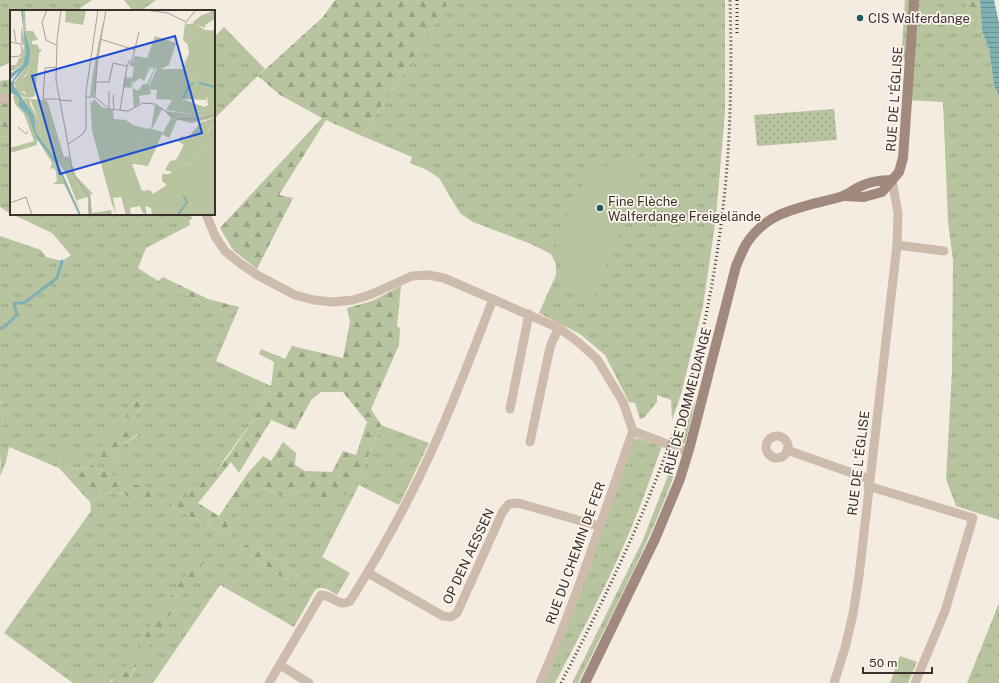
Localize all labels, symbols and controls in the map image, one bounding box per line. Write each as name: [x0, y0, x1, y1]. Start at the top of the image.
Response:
inset map: [10, 10, 215, 215]
place label: CIS Walferdange: [868, 11, 970, 26]
marker: CIS Walferdange: [855, 13, 865, 23]
street label: RUE DE L'ÉGLISE: [882, 46, 906, 152]
place label: Fine Flèche Walferdange Freigelände: [608, 194, 761, 224]
marker: Fine Flèche Walferdange Freigelände: [595, 203, 605, 213]
street label: RUE DE DOMMELDANGE: [661, 326, 714, 476]
street label: RUE DE L'ÉGLISE: [844, 410, 872, 516]
street label: RUE DU CHEMIN DE FER: [543, 480, 608, 626]
street label: OP DEN AESSEN: [440, 506, 497, 606]
scale bar: [863, 649, 932, 675]
text: 50 m: [869, 656, 897, 670]

